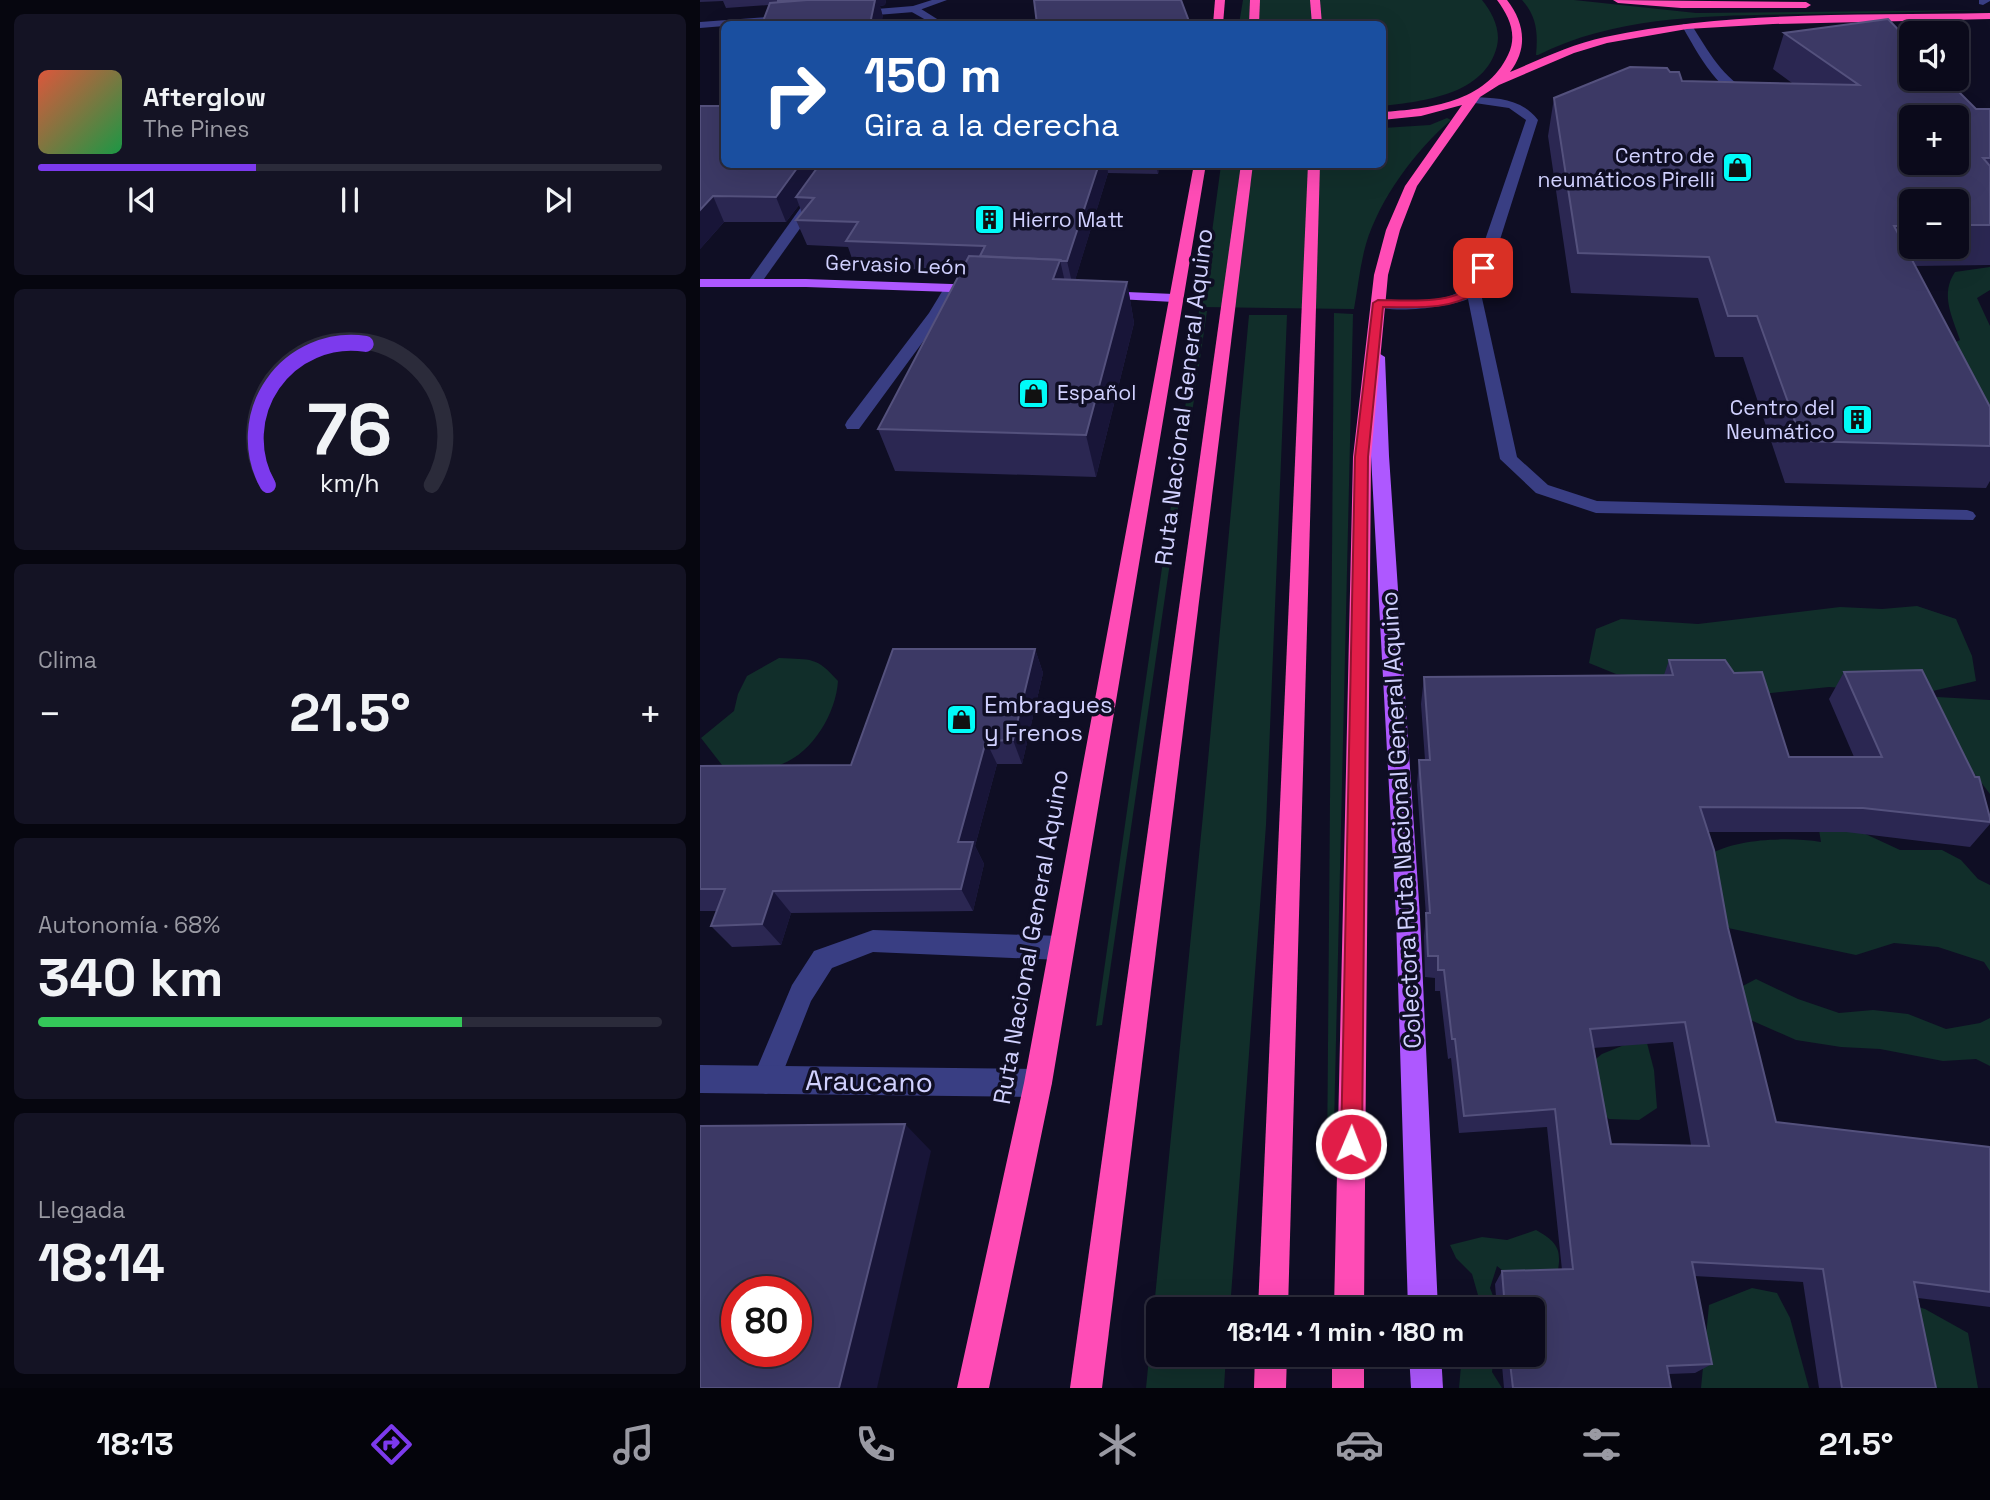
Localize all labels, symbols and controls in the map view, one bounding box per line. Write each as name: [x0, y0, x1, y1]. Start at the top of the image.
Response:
map controls: [1899, 21, 1969, 259]
button: sound: [1899, 21, 1969, 91]
text: 150 m: [864, 44, 1002, 106]
icon: right: [749, 49, 840, 140]
text: Afterglow: [143, 80, 266, 114]
text: Gira a la derecha: [864, 105, 1119, 145]
button: +: [1899, 105, 1969, 175]
text: The Pines: [143, 114, 249, 144]
place label: Centro de neumáticos Pirelli: [1537, 142, 1715, 193]
shop icon: Centro de neumáticos Pirelli: [1721, 151, 1755, 185]
icon: previous: [123, 181, 161, 219]
icon: pause: [331, 181, 369, 219]
icon: next: [539, 181, 577, 219]
button: −: [1899, 189, 1969, 259]
building icon: Hierro Matt: [972, 203, 1006, 237]
place label: Hierro Matt: [1012, 206, 1124, 233]
street label: Ruta Nacional General Aquino: [1147, 226, 1220, 567]
pin: [1453, 238, 1513, 298]
street label: Gervasio León: [825, 249, 967, 280]
icon: arrive: [1464, 249, 1502, 287]
shop icon: Español: [1017, 376, 1051, 410]
place label: Español: [1057, 379, 1137, 406]
text: 76: [307, 384, 393, 477]
place label: Centro del Neumático: [1726, 394, 1835, 445]
building icon: Centro del Neumático: [1841, 403, 1875, 437]
text: km/h: [320, 467, 380, 499]
street label: Colectora Ruta Nacional General Aquino: [1373, 591, 1428, 1049]
text: Clima: [38, 645, 97, 675]
text: 21.5°: [289, 680, 411, 746]
place label: Embragues y Frenos: [984, 689, 1113, 748]
text: −: [38, 690, 62, 738]
text: +: [638, 690, 662, 738]
shop icon: Embragues y Frenos: [944, 702, 978, 736]
street label: Ruta Nacional General Aquino: [986, 767, 1075, 1107]
text: Autonomía · 68%: [38, 910, 220, 940]
text: 340 km: [38, 945, 223, 1011]
street label: Araucano: [805, 1062, 933, 1100]
position arrow: [1314, 1107, 1388, 1181]
text: Llegada: [38, 1195, 126, 1225]
text: 18:14: [38, 1230, 165, 1296]
speed limit sign: 80: [721, 1276, 812, 1367]
text: 18:14 · 1 min · 180 m: [1227, 1315, 1464, 1349]
icon: directions: [367, 1420, 416, 1469]
icon: music: [609, 1420, 658, 1469]
icon: phone: [851, 1420, 900, 1469]
icon: climate: [1093, 1420, 1142, 1469]
icon: car: [1335, 1420, 1384, 1469]
icon: filters: [1577, 1420, 1626, 1469]
text: 18:13: [97, 1424, 174, 1464]
text: 21.5°: [1819, 1424, 1893, 1464]

